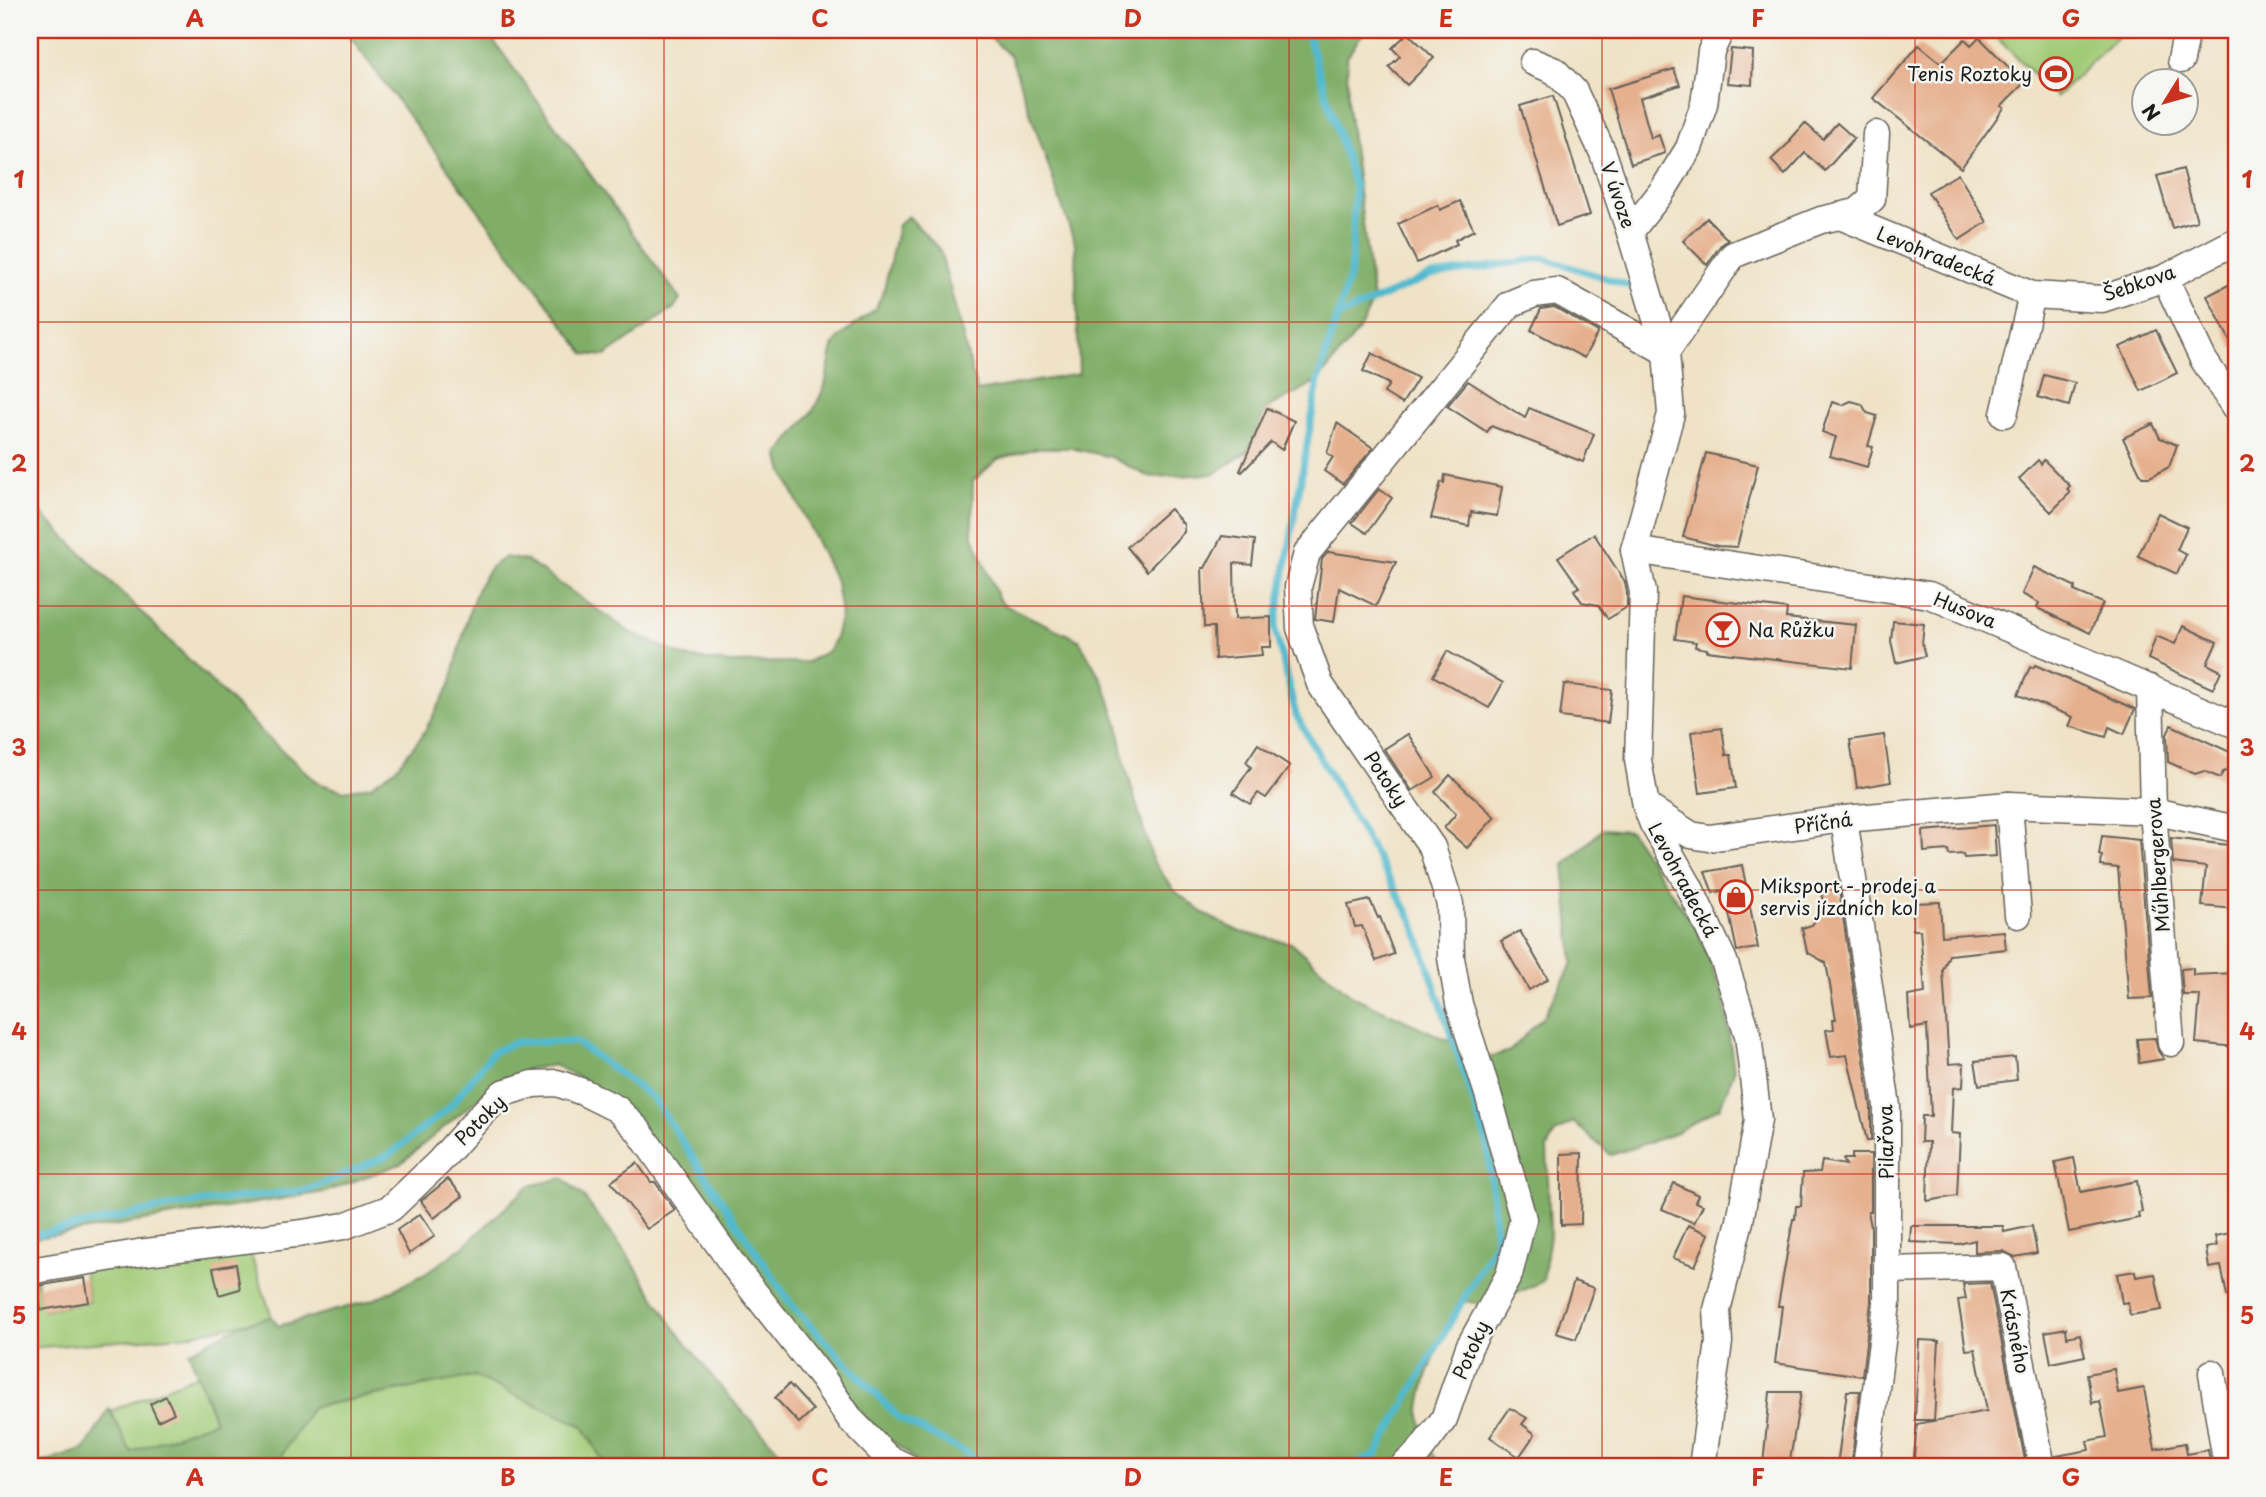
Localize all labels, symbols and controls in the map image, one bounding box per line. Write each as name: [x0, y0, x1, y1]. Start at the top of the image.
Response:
text: A: [186, 0, 204, 35]
text: B: [500, 0, 516, 35]
text: C: [811, 0, 829, 35]
text: D: [1124, 0, 1142, 35]
text: E: [1439, 0, 1453, 35]
text: F: [1751, 0, 1765, 35]
text: G: [2062, 0, 2080, 35]
sports icon: Tenis Roztoky: [2037, 55, 2075, 93]
place label: Tenis Roztoky: [1907, 59, 2032, 87]
north arrow: [2130, 66, 2200, 136]
text: N: [2135, 98, 2166, 127]
street label: V úvoze: [1595, 158, 1643, 232]
text: 1: [14, 161, 25, 196]
text: 1: [2242, 161, 2253, 196]
street label: Levohradecká: [1873, 218, 2000, 292]
street label: Šebkova: [2099, 256, 2179, 308]
text: 2: [11, 445, 27, 480]
text: 2: [2239, 445, 2255, 480]
street label: Husova: [1930, 584, 2001, 634]
bar icon: Na Růžku: [1704, 611, 1742, 649]
place label: Na Růžku: [1748, 615, 1835, 643]
text: 3: [11, 729, 27, 764]
text: 3: [2239, 729, 2255, 764]
street label: Potoky: [1358, 745, 1416, 812]
street label: Műhlbergerova: [2138, 797, 2176, 933]
street label: Příčná: [1792, 804, 1854, 840]
street label: Levohradecká: [1642, 817, 1726, 942]
place label: Miksport - prodej a servis jízdních kol: [1760, 871, 1936, 921]
shop icon: Miksport - prodej a servis jízdních kol: [1717, 878, 1755, 916]
text: 4: [11, 1013, 27, 1048]
text: 4: [2239, 1013, 2255, 1048]
street label: Potoky: [448, 1088, 511, 1151]
street label: Pilařova: [1870, 1104, 1900, 1180]
street label: Krásného: [1994, 1286, 2038, 1376]
text: 5: [12, 1297, 26, 1332]
text: 5: [2240, 1297, 2254, 1332]
street label: Potoky: [1445, 1316, 1495, 1383]
text: A: [186, 1459, 204, 1494]
text: B: [500, 1459, 516, 1494]
text: C: [811, 1459, 829, 1494]
text: D: [1124, 1459, 1142, 1494]
text: E: [1439, 1459, 1453, 1494]
text: F: [1751, 1459, 1765, 1494]
text: G: [2062, 1459, 2080, 1494]

